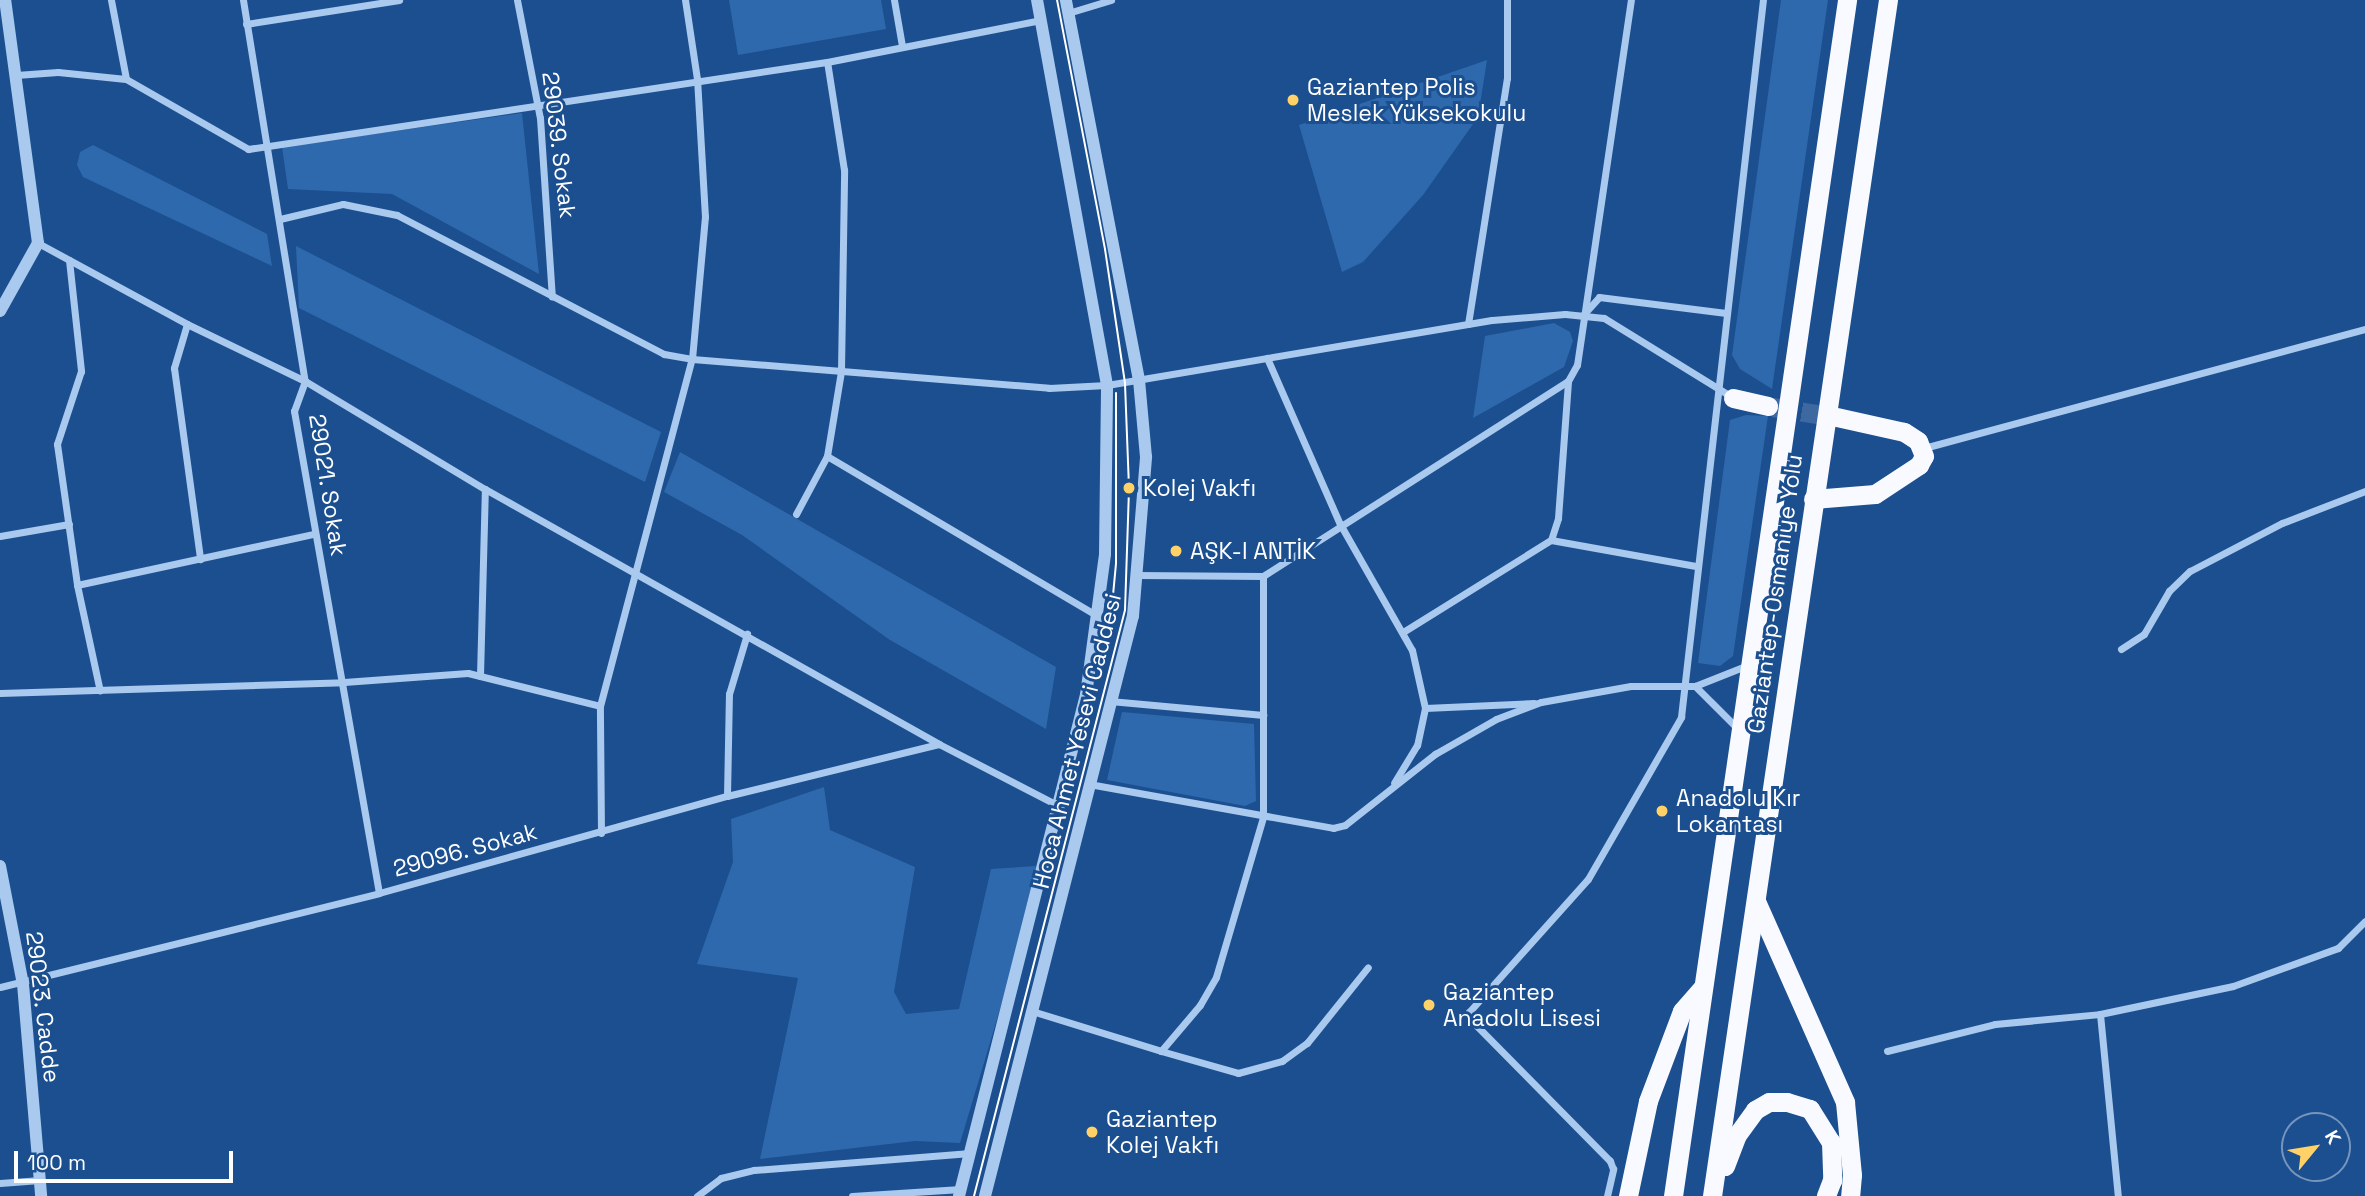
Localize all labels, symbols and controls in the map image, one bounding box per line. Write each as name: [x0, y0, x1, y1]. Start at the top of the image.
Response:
street label: 29039. Sokak: [536, 70, 582, 220]
place label: Gaziantep Polis Meslek Yüksekokulu: [1307, 73, 1527, 127]
marker: Gaziantep Polis Meslek Yüksekokulu: [1285, 92, 1301, 108]
street label: 29021. Sokak: [303, 412, 353, 558]
street label: Gaziantep-Osmaniye Yolu: [1742, 453, 1808, 735]
place label: Kolej Vakfı: [1143, 474, 1256, 502]
marker: Kolej Vakfı: [1121, 480, 1137, 496]
place label: AŞK-I ANTİK: [1190, 537, 1316, 565]
marker: AŞK-I ANTİK: [1168, 543, 1184, 559]
street label: Hoca Ahmet Yesevi Caddesi: [1027, 590, 1127, 892]
place label: Anadolu Kır Lokantası: [1676, 784, 1800, 838]
marker: Anadolu Kır Lokantası: [1654, 803, 1670, 819]
street label: 29096. Sokak: [390, 817, 540, 883]
street label: 29023. Cadde: [20, 929, 66, 1085]
place label: Gaziantep Anadolu Lisesi: [1443, 978, 1601, 1032]
marker: Gaziantep Anadolu Lisesi: [1421, 997, 1437, 1013]
place label: Gaziantep Kolej Vakfı: [1106, 1105, 1219, 1159]
north arrow: [2281, 1112, 2351, 1182]
marker: Gaziantep Kolej Vakfı: [1084, 1124, 1100, 1140]
text: K: [2319, 1126, 2347, 1149]
scale bar: [18, 1136, 236, 1180]
text: 100 m: [27, 1149, 86, 1176]

